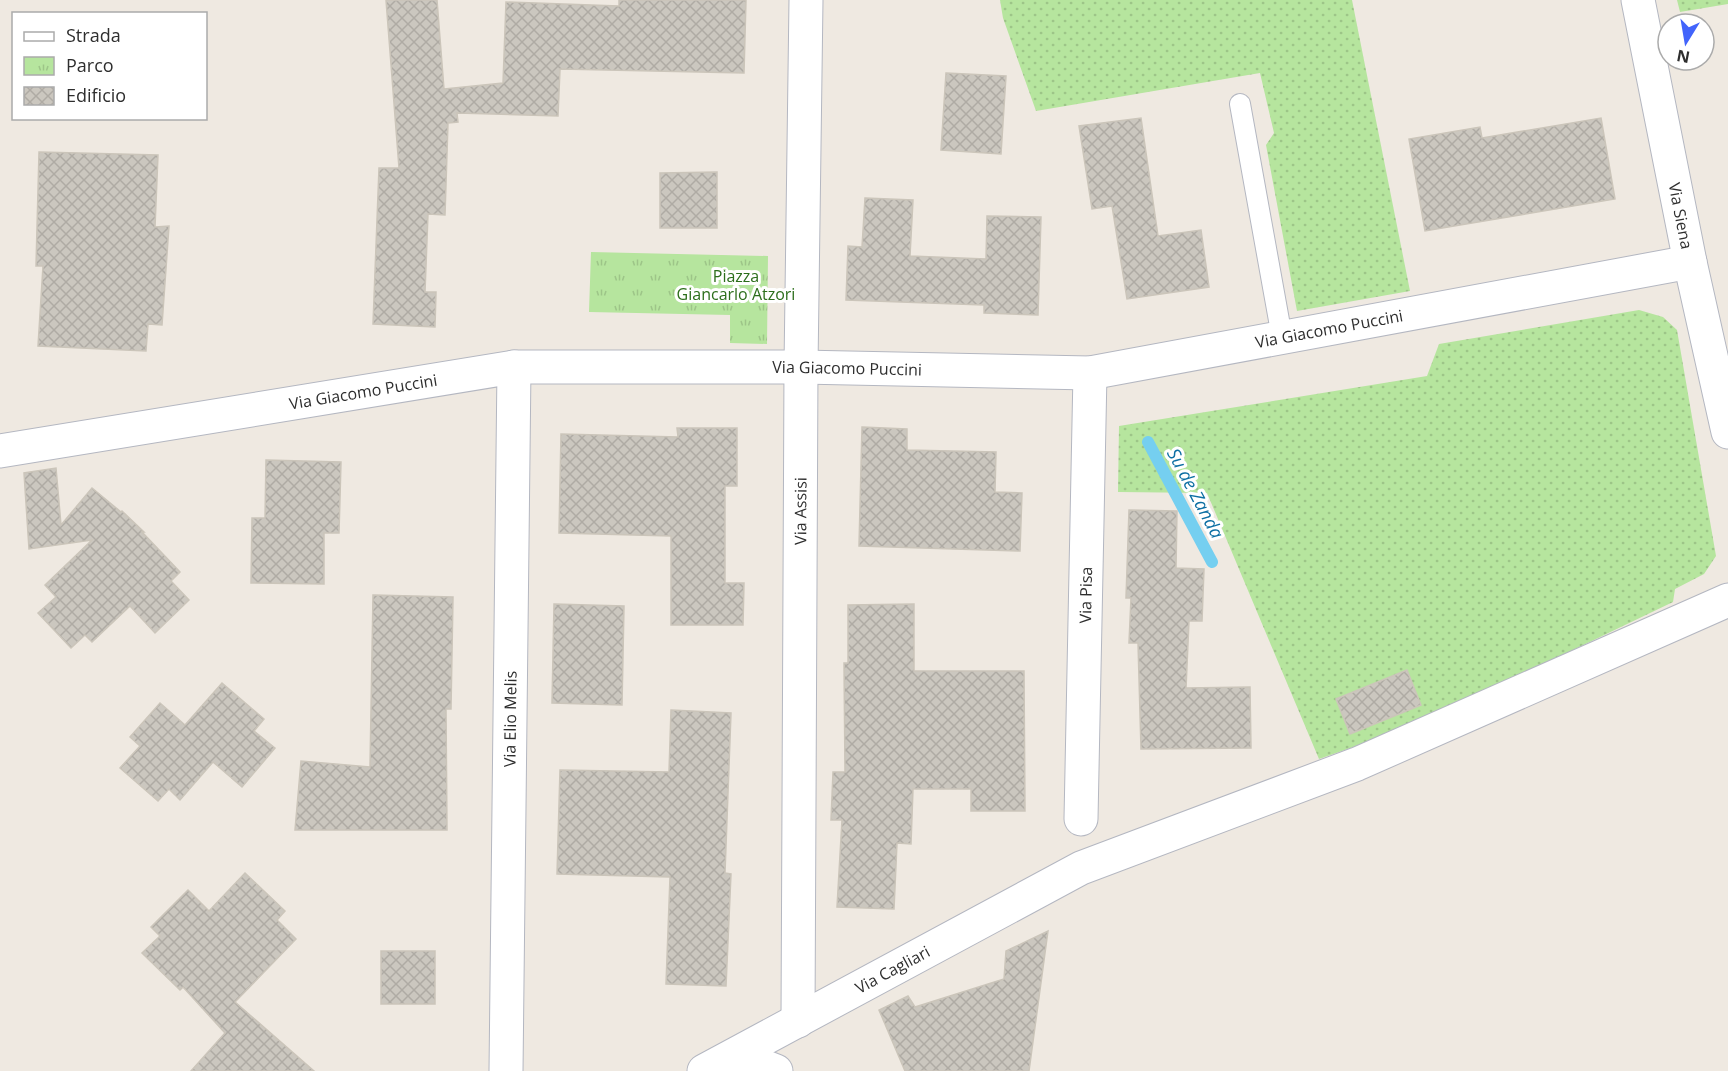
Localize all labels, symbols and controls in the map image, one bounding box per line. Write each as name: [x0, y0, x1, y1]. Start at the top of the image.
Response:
legend: [12, 12, 207, 120]
north arrow: [1656, 12, 1716, 72]
text: Strada: [66, 23, 121, 47]
text: N: [1675, 45, 1692, 69]
text: Parco: [66, 53, 114, 77]
text: Edificio: [66, 83, 126, 107]
street label: Via Siena: [1664, 181, 1698, 251]
park label: Piazza Giancarlo Atzori: [677, 265, 795, 305]
street label: Via Giacomo Puccini: [1253, 304, 1405, 353]
street label: Via Giacomo Puccini: [772, 356, 922, 381]
street label: Via Giacomo Puccini: [287, 369, 439, 415]
water label: Su de Zanda: [1162, 444, 1230, 542]
street label: Via Assisi: [789, 477, 811, 545]
street label: Via Pisa: [1074, 566, 1097, 624]
street label: Via Elio Melis: [498, 671, 522, 767]
street label: Via Cagliari: [851, 940, 934, 999]

